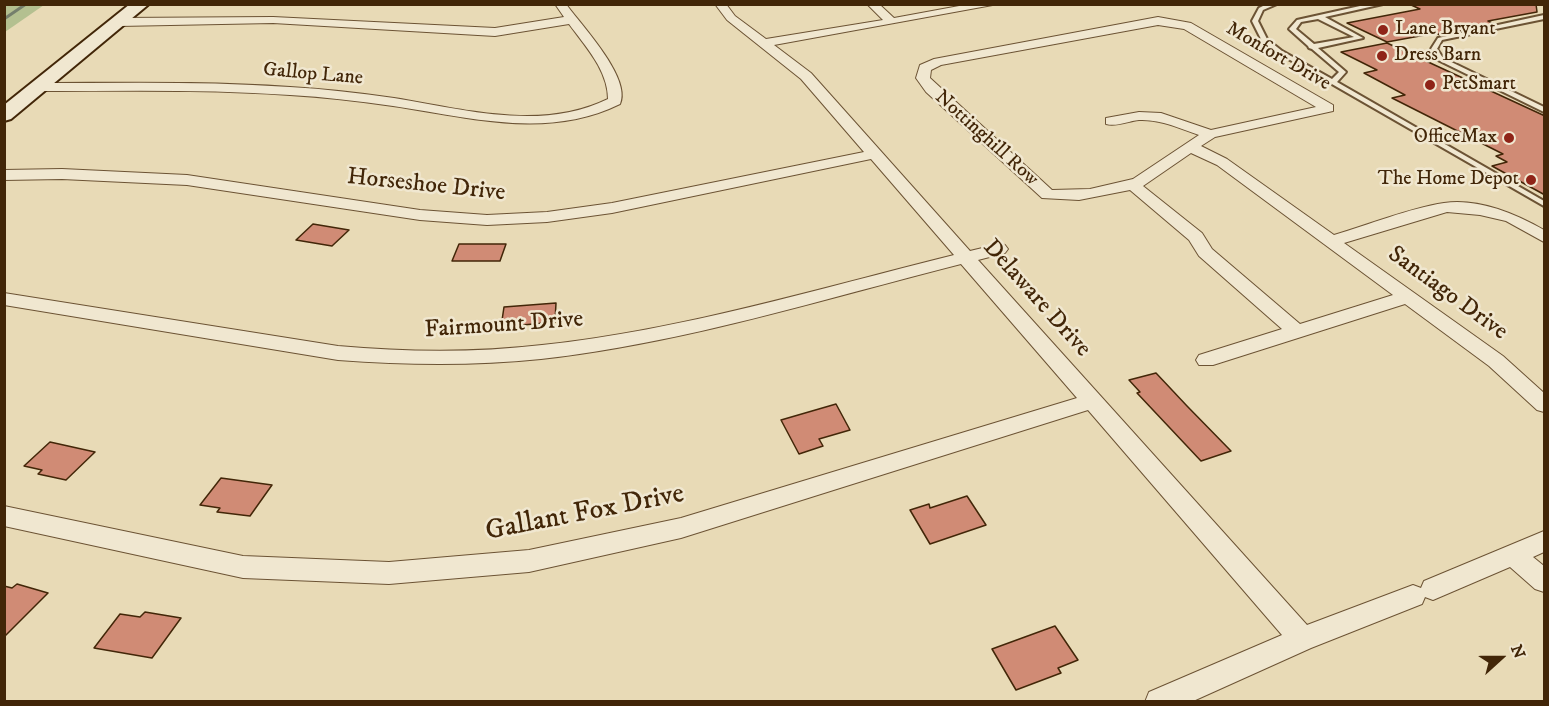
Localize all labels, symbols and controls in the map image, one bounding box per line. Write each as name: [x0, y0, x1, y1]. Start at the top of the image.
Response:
street label: Monfort Drive: [1221, 17, 1335, 97]
place label: Lane Bryant: [1395, 18, 1496, 42]
marker: Lane Bryant: [1376, 23, 1390, 37]
place label: Dress Barn: [1394, 44, 1481, 68]
marker: Dress Barn: [1375, 49, 1389, 63]
street label: Gallop Lane: [262, 59, 364, 91]
place label: PetSmart: [1442, 73, 1516, 97]
marker: PetSmart: [1423, 78, 1437, 92]
street label: Nottinghill Row: [929, 86, 1043, 192]
place label: OfficeMax: [1414, 126, 1497, 150]
marker: OfficeMax: [1502, 131, 1516, 145]
street label: Horseshoe Drive: [345, 163, 507, 209]
place label: The Home Depot: [1378, 168, 1519, 192]
marker: The Home Depot: [1524, 173, 1538, 187]
street label: Delaware Drive: [976, 234, 1096, 364]
street label: Santiago Drive: [1381, 241, 1513, 347]
street label: Fairmount Drive: [424, 306, 584, 346]
street label: Gallant Fox Drive: [483, 478, 687, 550]
north arrow: [1471, 628, 1531, 688]
text: N: [1506, 642, 1529, 661]

